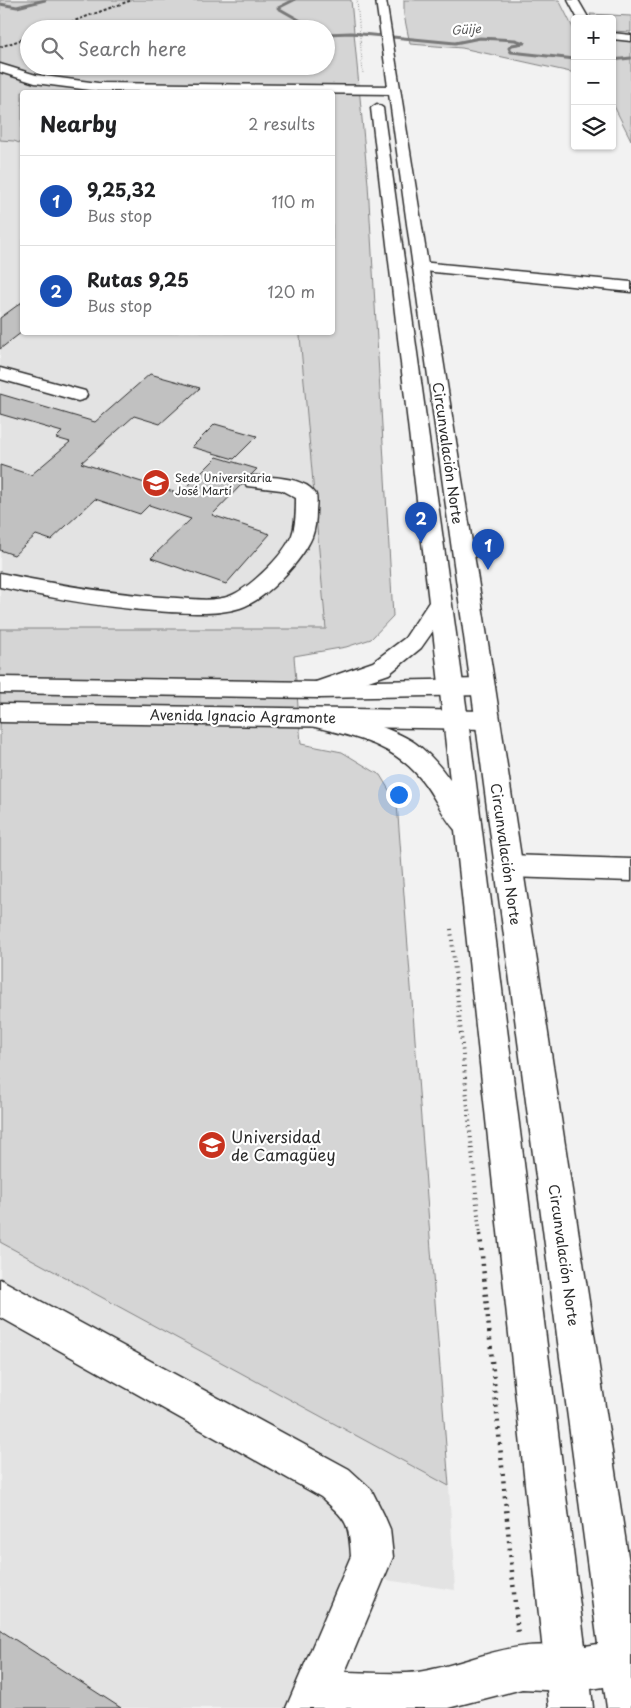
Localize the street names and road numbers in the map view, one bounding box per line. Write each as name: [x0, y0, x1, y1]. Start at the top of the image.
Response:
street label: Circunvalación Norte: [428, 381, 468, 525]
street label: Avenida Ignacio Agramonte: [150, 704, 337, 728]
street label: Circunvalación Norte: [486, 782, 526, 926]
street label: Circunvalación Norte: [544, 1183, 584, 1327]

